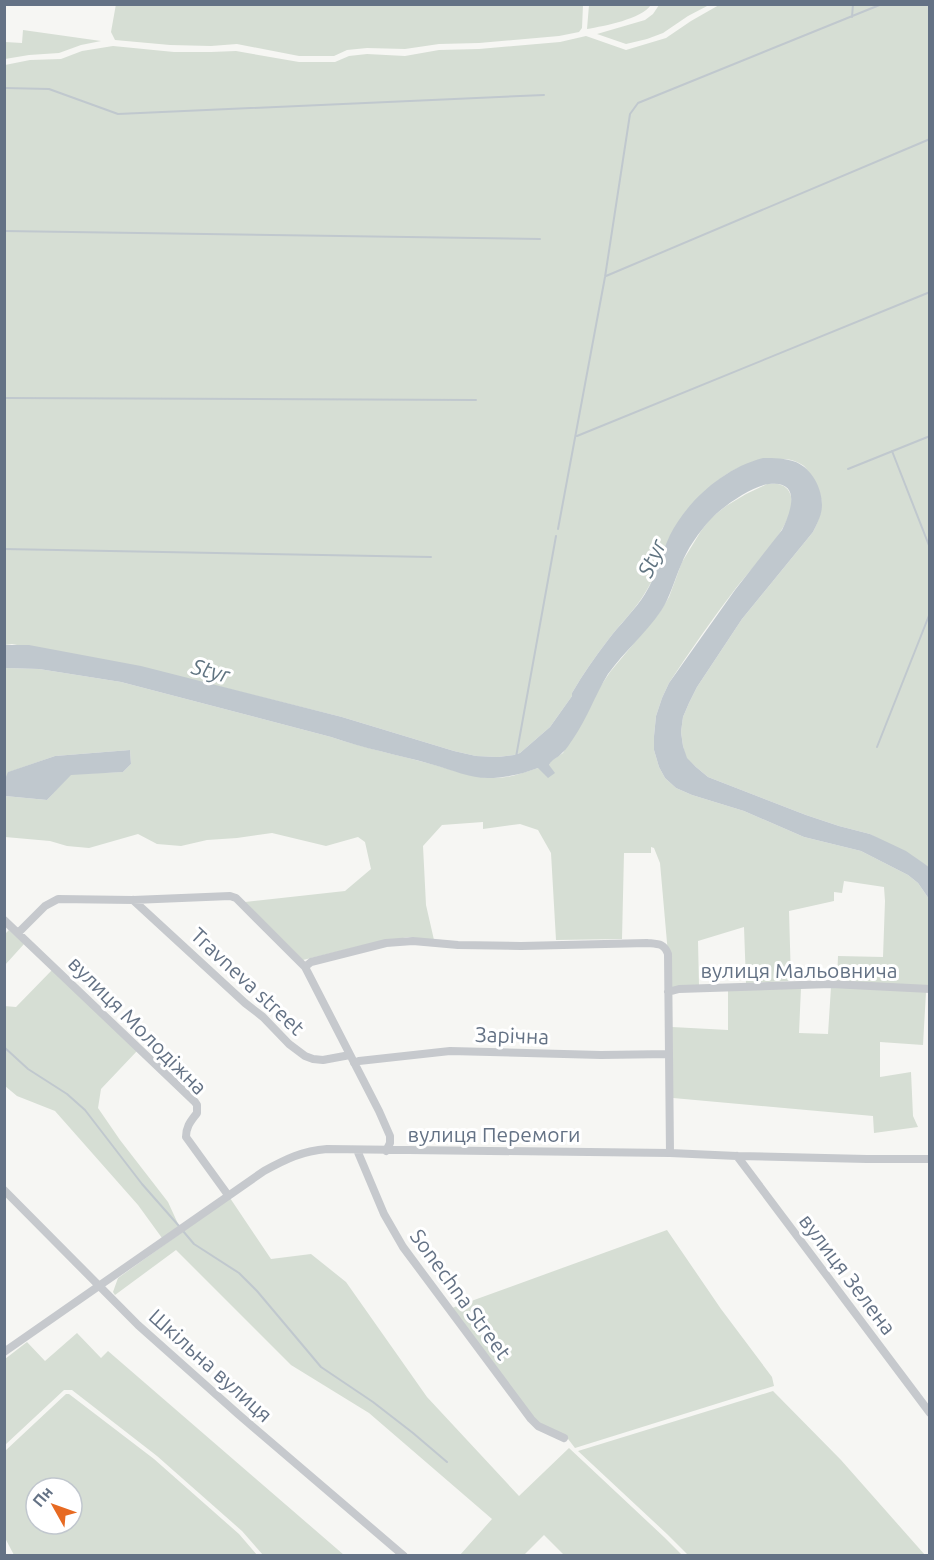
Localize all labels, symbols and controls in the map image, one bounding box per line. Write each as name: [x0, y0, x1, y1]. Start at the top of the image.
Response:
water label: Styr: [631, 535, 670, 582]
water label: Styr: [188, 653, 233, 687]
street label: Travneva street: [186, 922, 310, 1040]
street label: вулиця Молодіжна: [64, 951, 212, 1099]
street label: вулиця Мальовнича: [701, 958, 897, 982]
street label: Зарічна: [475, 1022, 549, 1048]
street label: вулиця Перемоги: [408, 1122, 580, 1146]
street label: вулиця Зелена: [795, 1209, 901, 1339]
street label: Sonechna Street: [406, 1224, 516, 1364]
street label: Шкільна вулиця: [145, 1304, 277, 1426]
north arrow: [24, 1476, 84, 1536]
text: Пн: [29, 1483, 56, 1510]

